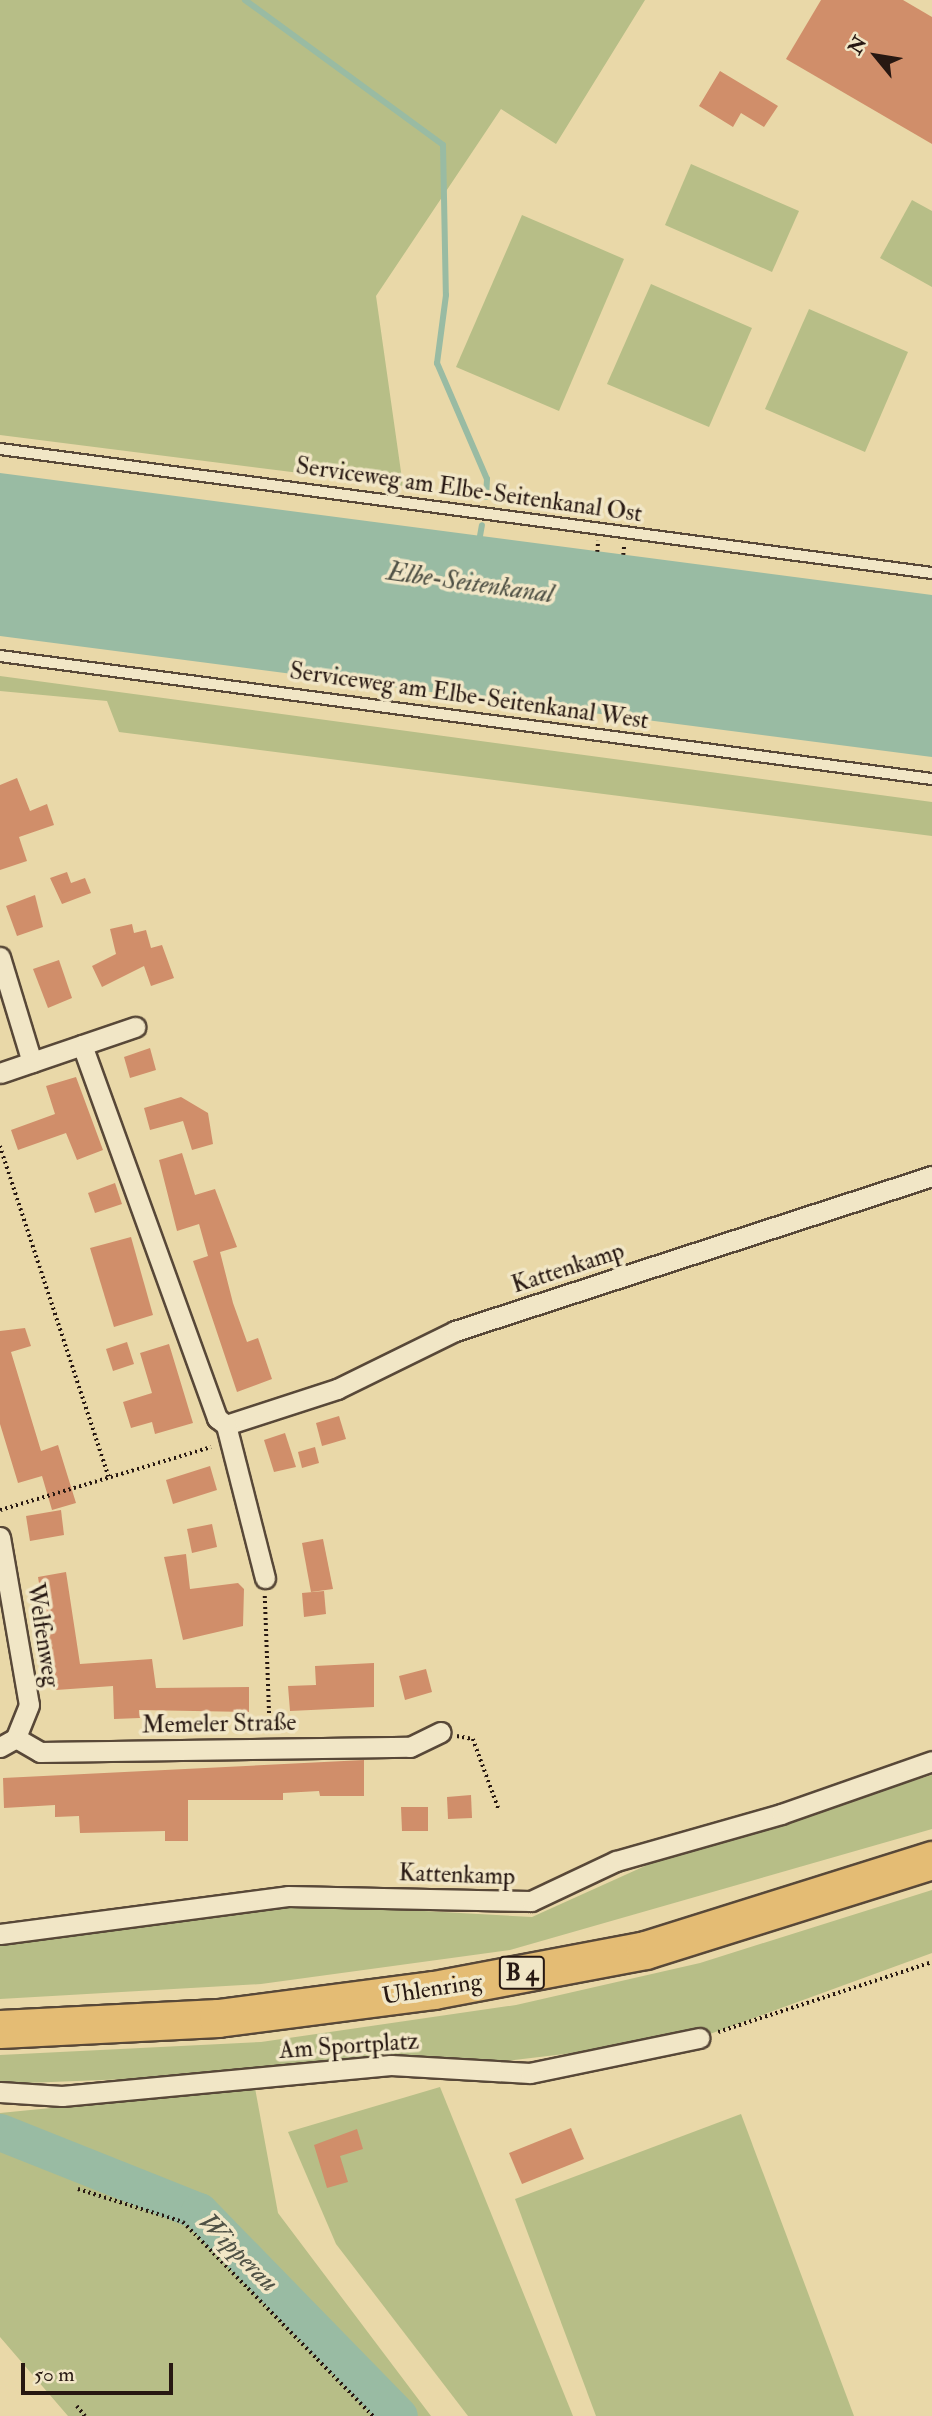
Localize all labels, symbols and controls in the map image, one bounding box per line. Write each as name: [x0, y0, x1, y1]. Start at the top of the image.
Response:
north arrow: [841, 21, 911, 91]
text: N: [843, 32, 872, 59]
street label: Serviceweg am Elbe-Seitenkanal Ost: [294, 451, 644, 529]
water label: Elbe-Seitenkanal: [385, 557, 555, 611]
street label: Serviceweg am Elbe-Seitenkanal West: [288, 657, 650, 735]
street label: Kattenkamp: [508, 1236, 628, 1300]
street label: Welfenweg: [21, 1581, 65, 1689]
street label: Memeler Straße: [142, 1708, 296, 1740]
street label: Kattenkamp: [398, 1859, 516, 1891]
road number: B 4: [498, 1954, 546, 1992]
street label: Uhlenring: [380, 1967, 484, 2011]
street label: Am Sportplatz: [278, 2027, 420, 2065]
water label: Wipperau: [192, 2207, 284, 2299]
scale bar: [24, 2350, 177, 2394]
text: 50 m: [34, 2361, 75, 2388]

